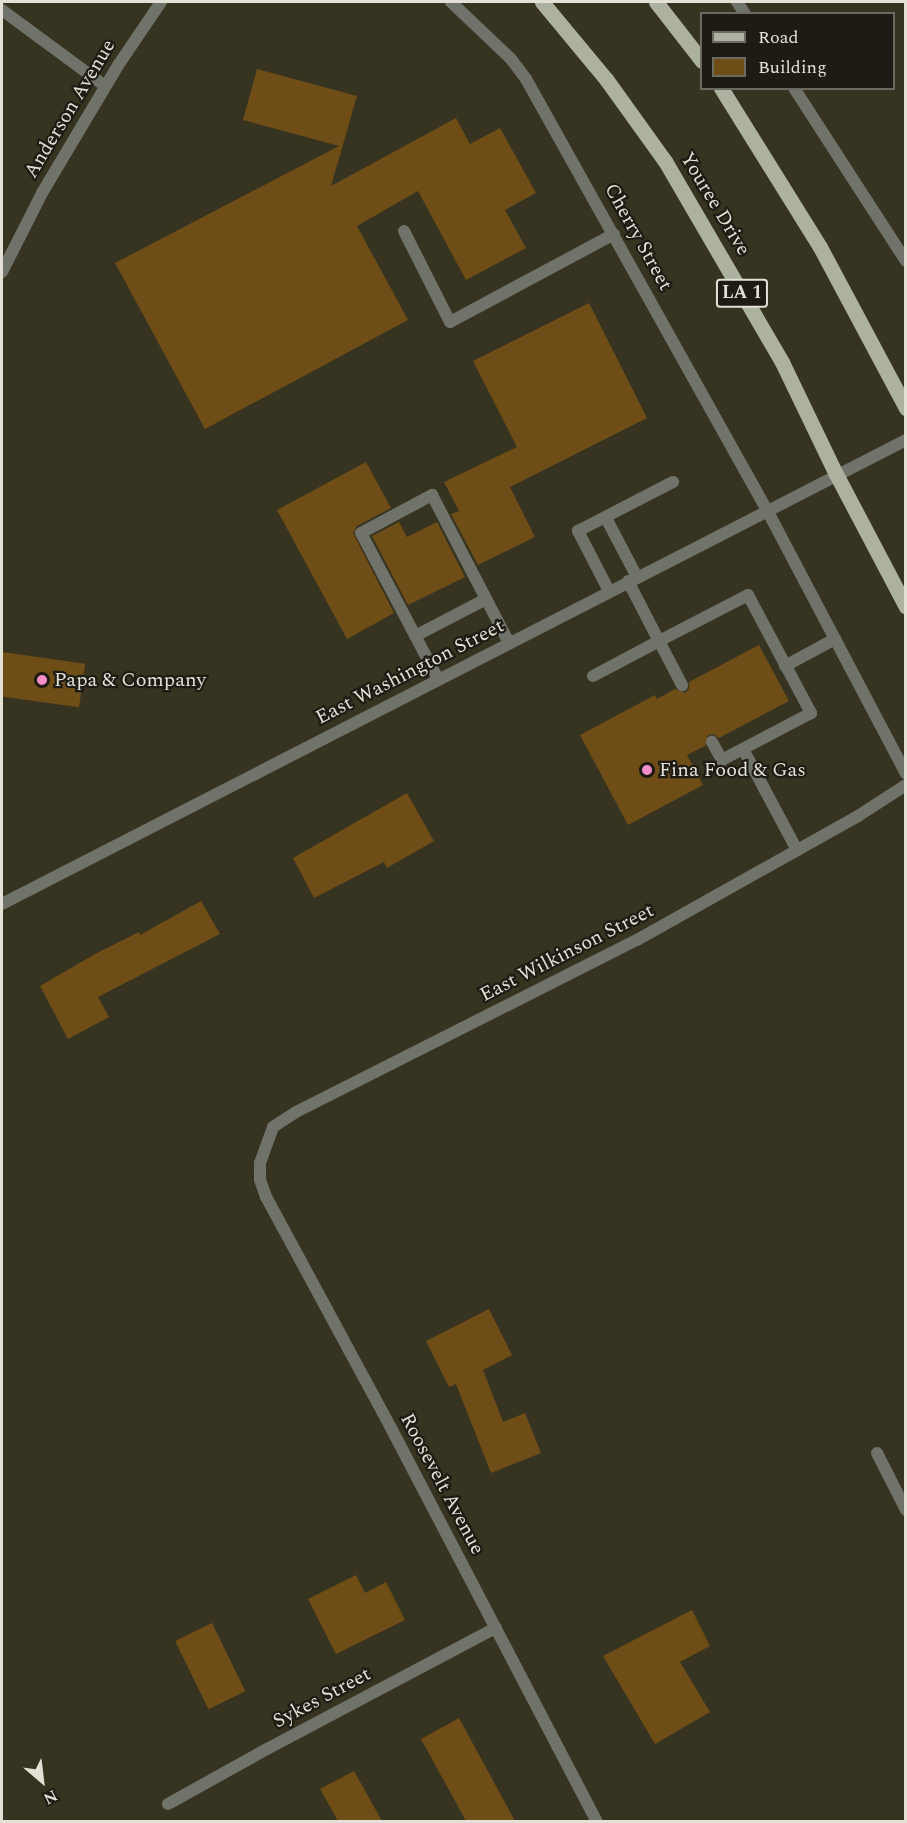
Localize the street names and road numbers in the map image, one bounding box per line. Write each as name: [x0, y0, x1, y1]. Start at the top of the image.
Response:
street label: Anderson Avenue: [19, 35, 121, 183]
street label: Youree Drive: [675, 148, 755, 260]
street label: Cherry Street: [599, 179, 677, 295]
road number: LA 1: [715, 278, 769, 308]
street label: East Washington Street: [312, 614, 508, 730]
street label: East Wilkinson Street: [476, 899, 658, 1007]
street label: Roosevelt Avenue: [395, 1409, 489, 1559]
street label: Sykes Street: [269, 1662, 375, 1734]

